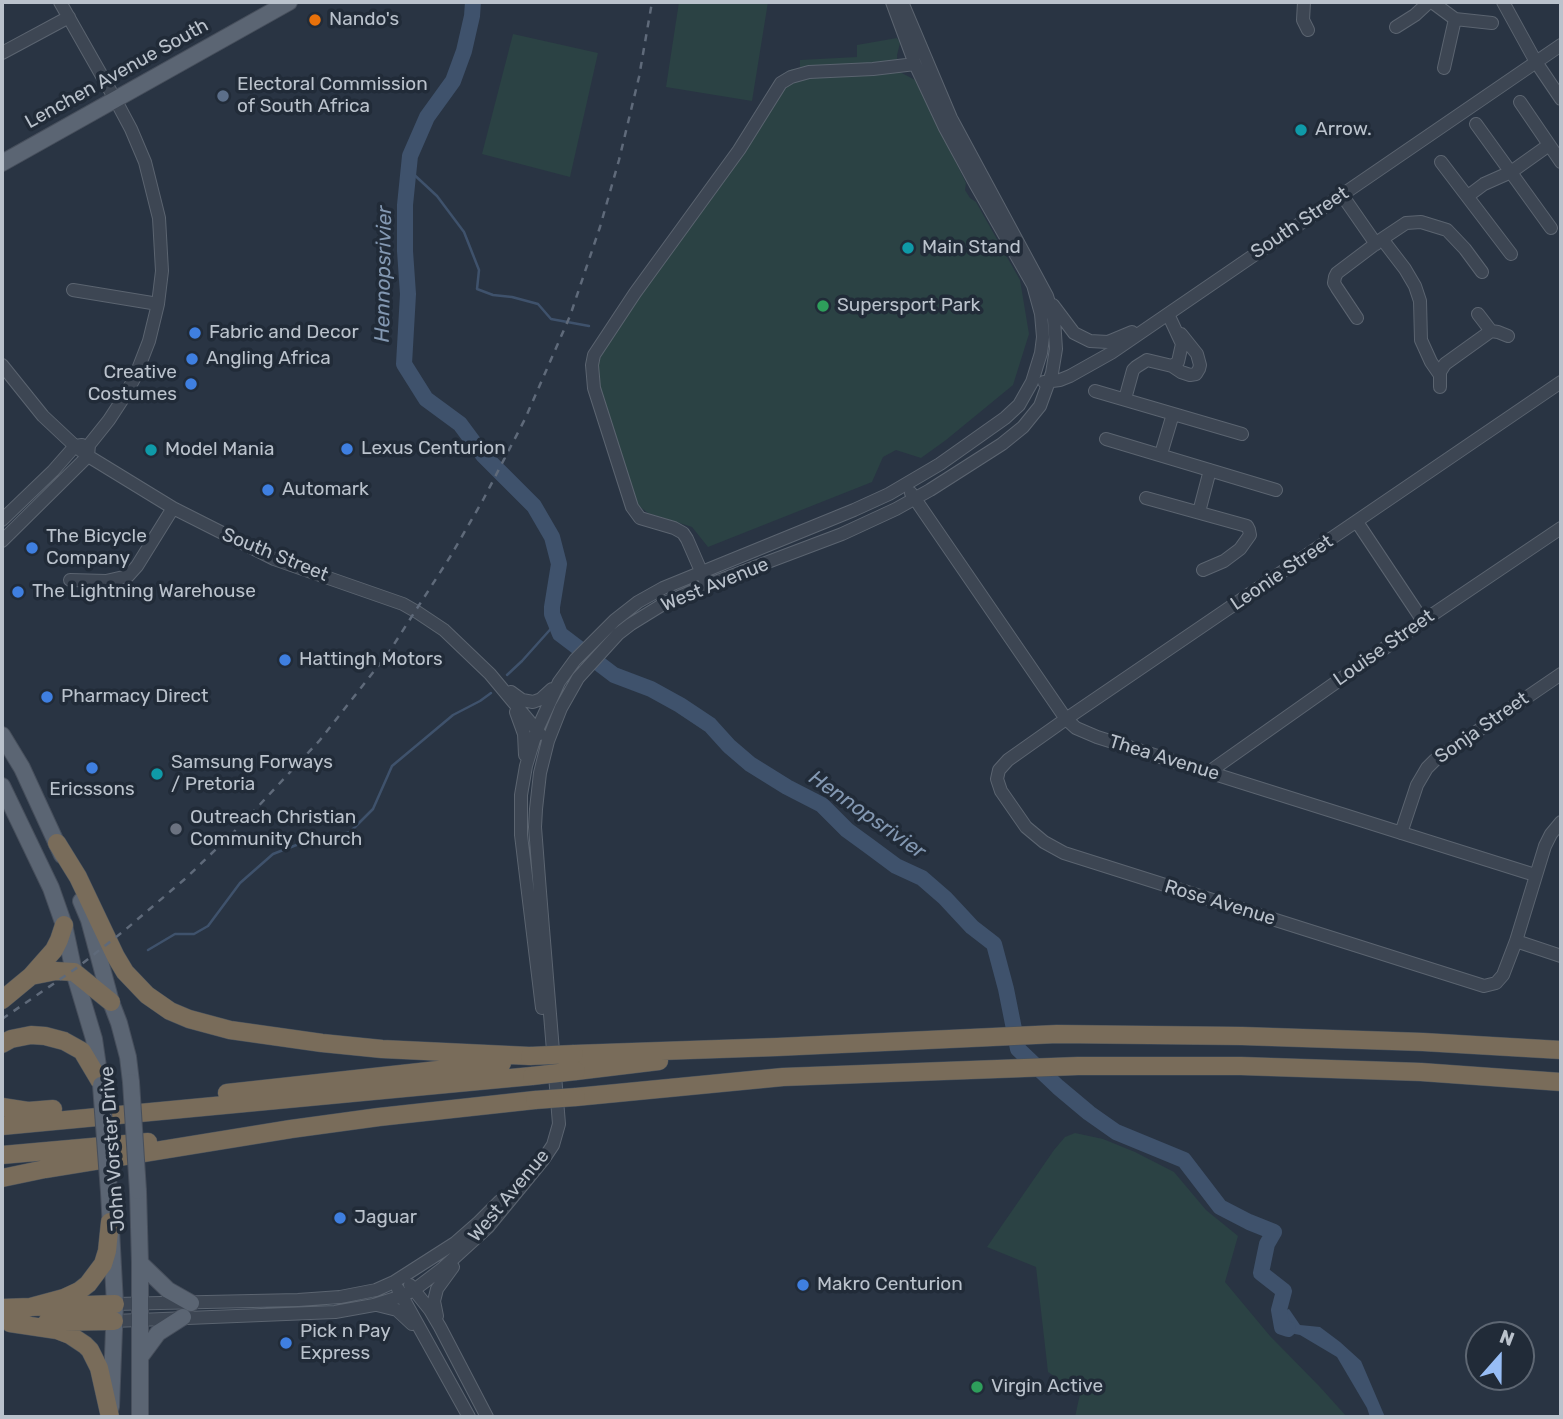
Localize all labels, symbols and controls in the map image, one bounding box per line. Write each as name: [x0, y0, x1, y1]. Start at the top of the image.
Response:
place label: Nando's: [329, 9, 399, 31]
marker: Nando's: [307, 12, 323, 28]
street label: Lenchen Avenue South: [21, 14, 213, 134]
place label: Electoral Commission of South Africa: [237, 74, 428, 118]
marker: Electoral Commission of South Africa: [215, 88, 231, 104]
place label: Arrow.: [1315, 119, 1372, 141]
marker: Arrow.: [1293, 122, 1309, 138]
street label: South Street: [1247, 182, 1353, 264]
water label: Hennopsrivier: [370, 205, 398, 343]
place label: Main Stand: [922, 237, 1021, 259]
marker: Main Stand: [900, 240, 916, 256]
place label: Supersport Park: [837, 295, 980, 317]
marker: Supersport Park: [815, 298, 831, 314]
place label: Fabric and Decor: [209, 322, 359, 344]
marker: Fabric and Decor: [187, 325, 203, 341]
place label: Angling Africa: [206, 348, 331, 370]
marker: Angling Africa: [184, 351, 200, 367]
place label: Creative Costumes: [88, 362, 177, 406]
marker: Creative Costumes: [183, 376, 199, 392]
place label: Lexus Centurion: [361, 438, 506, 460]
place label: Model Mania: [165, 439, 274, 461]
marker: Lexus Centurion: [339, 441, 355, 457]
marker: Model Mania: [143, 442, 159, 458]
place label: Automark: [282, 479, 369, 501]
marker: Automark: [260, 482, 276, 498]
street label: South Street: [218, 523, 332, 587]
place label: The Bicycle Company: [46, 526, 147, 570]
street label: Leonie Street: [1227, 530, 1337, 616]
marker: The Bicycle Company: [24, 540, 40, 556]
street label: West Avenue: [658, 553, 772, 617]
place label: The Lightning Warehouse: [32, 581, 256, 603]
marker: The Lightning Warehouse: [10, 584, 26, 600]
street label: Louise Street: [1329, 605, 1439, 691]
place label: Hattingh Motors: [299, 649, 443, 671]
marker: Hattingh Motors: [277, 652, 293, 668]
place label: Pharmacy Direct: [61, 686, 208, 708]
street label: Sonja Street: [1431, 687, 1533, 769]
marker: Pharmacy Direct: [39, 689, 55, 705]
street label: Thea Avenue: [1106, 730, 1222, 786]
place label: Samsung Forways / Pretoria: [171, 752, 333, 796]
marker: Ericssons: [84, 760, 100, 776]
water label: Hennopsrivier: [804, 765, 930, 865]
marker: Samsung Forways / Pretoria: [149, 766, 165, 782]
place label: Ericssons: [49, 779, 135, 801]
place label: Outreach Christian Community Church: [190, 807, 362, 851]
marker: Outreach Christian Community Church: [168, 821, 184, 837]
street label: Rose Avenue: [1162, 875, 1278, 931]
street label: John Vorster Drive: [96, 1066, 130, 1232]
street label: West Avenue: [464, 1145, 554, 1247]
place label: Jaguar: [354, 1207, 417, 1229]
marker: Jaguar: [332, 1210, 348, 1226]
place label: Makro Centurion: [817, 1274, 963, 1296]
marker: Makro Centurion: [795, 1277, 811, 1293]
place label: Pick n Pay Express: [300, 1321, 391, 1365]
north arrow: [1465, 1321, 1535, 1391]
text: N: [1496, 1325, 1517, 1351]
marker: Pick n Pay Express: [278, 1335, 294, 1351]
place label: Virgin Active: [991, 1376, 1103, 1398]
marker: Virgin Active: [969, 1379, 985, 1395]

